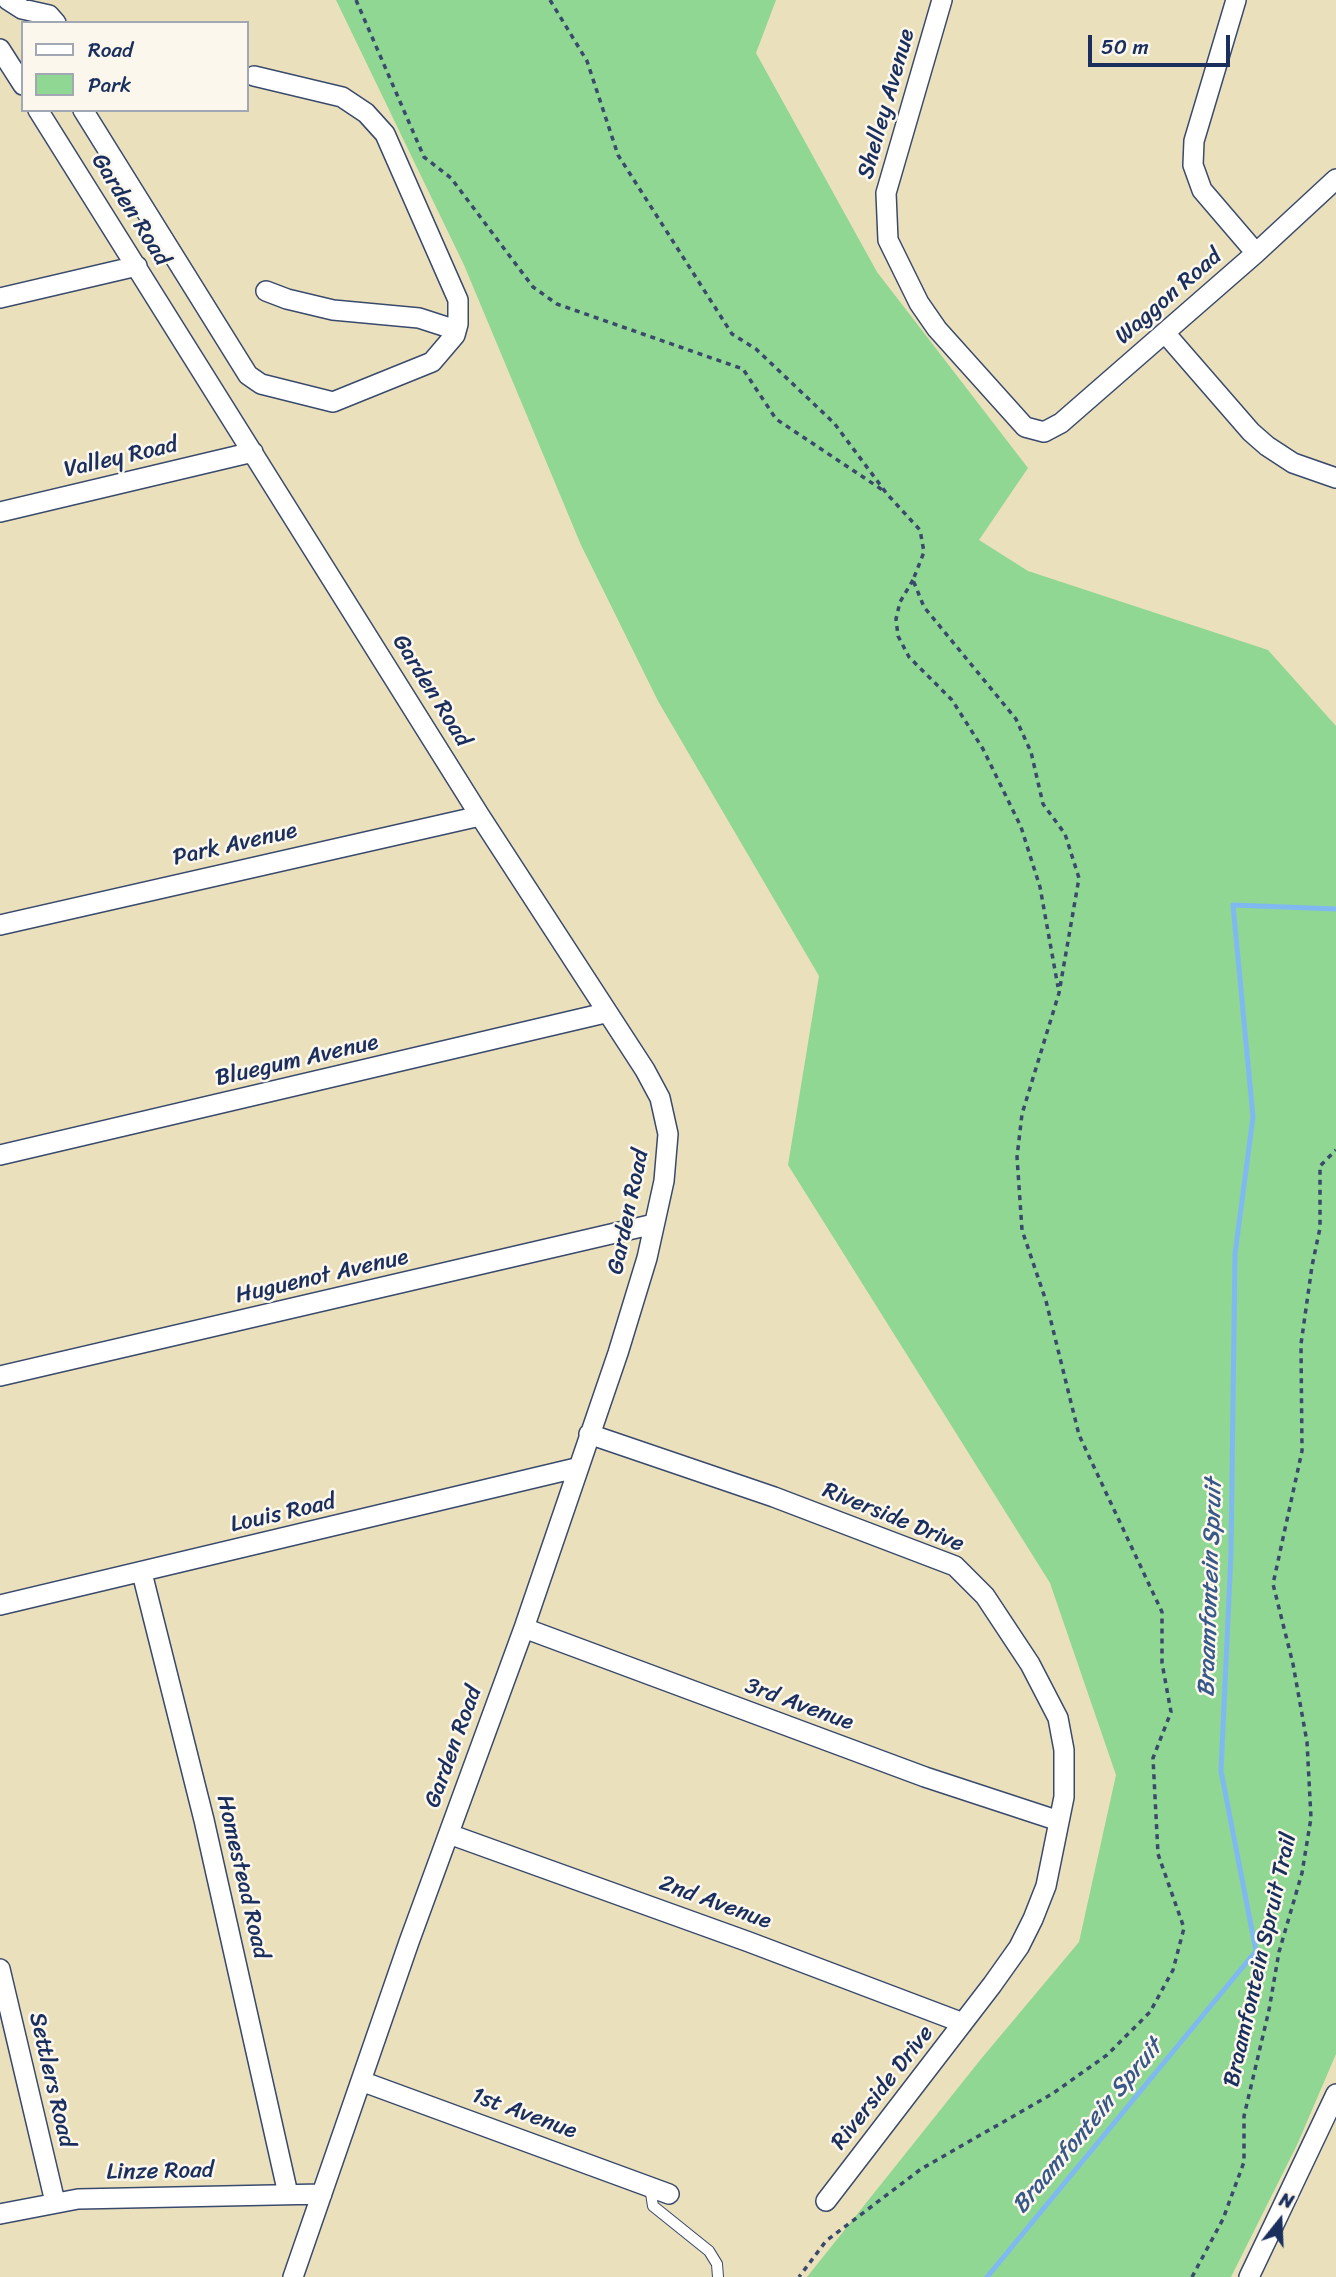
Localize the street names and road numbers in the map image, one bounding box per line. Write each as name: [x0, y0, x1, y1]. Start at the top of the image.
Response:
street label: Shelley Avenue: [852, 26, 922, 182]
street label: Garden Road: [85, 149, 175, 271]
street label: Waggon Road: [1110, 243, 1228, 351]
street label: Valley Road: [62, 432, 180, 484]
street label: Garden Road: [386, 630, 476, 752]
street label: Park Avenue: [170, 817, 300, 873]
street label: Bluegum Avenue: [213, 1029, 381, 1093]
street label: Garden Road: [602, 1147, 656, 1277]
street label: Huguenot Avenue: [233, 1244, 411, 1310]
street label: Riverside Drive: [818, 1477, 968, 1559]
street label: Louis Road: [228, 1489, 338, 1539]
street label: 3rd Avenue: [741, 1673, 857, 1737]
street label: Garden Road: [419, 1683, 489, 1811]
street label: Homestead Road: [210, 1792, 274, 1962]
street label: Braamfontein Spruit Trail: [1218, 1830, 1304, 2090]
street label: 2nd Avenue: [655, 1870, 775, 1936]
street label: Settlers Road: [22, 2010, 80, 2150]
street label: Riverside Drive: [826, 2020, 940, 2156]
street label: 1st Avenue: [468, 2082, 580, 2146]
street label: Linze Road: [106, 2157, 214, 2187]

